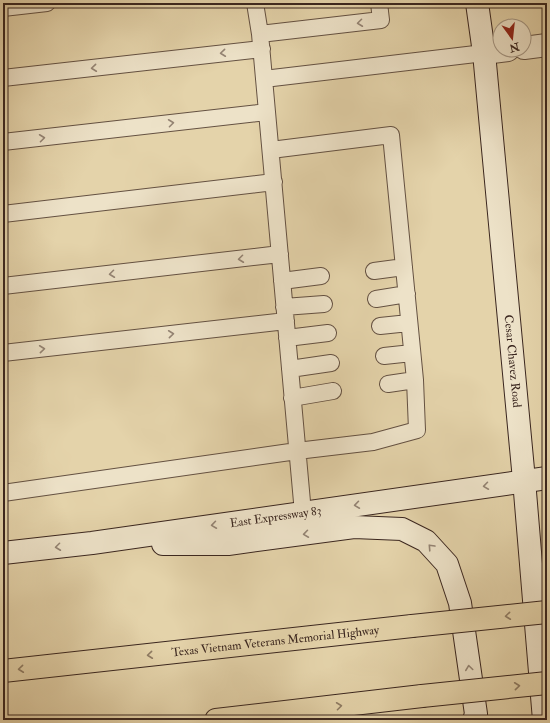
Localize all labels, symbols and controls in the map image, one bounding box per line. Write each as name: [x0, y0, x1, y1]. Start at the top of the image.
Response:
one-way arrow: [357, 18, 363, 27]
north arrow: [492, 18, 532, 58]
text: N: [507, 39, 522, 55]
one-way arrow: [220, 48, 226, 57]
one-way arrow: [91, 63, 97, 72]
one-way arrow: [168, 119, 174, 128]
one-way arrow: [39, 134, 45, 143]
one-way arrow: [238, 254, 244, 263]
one-way arrow: [109, 269, 115, 278]
street label: Cesar Chavez Road: [501, 314, 525, 408]
one-way arrow: [168, 330, 174, 339]
one-way arrow: [39, 344, 45, 353]
one-way arrow: [482, 481, 489, 490]
one-way arrow: [354, 500, 360, 509]
street label: East Expressway 83: [229, 503, 322, 531]
one-way arrow: [211, 520, 217, 529]
one-way arrow: [303, 529, 310, 538]
one-way arrow: [55, 542, 61, 551]
one-way arrow: [428, 544, 436, 552]
one-way arrow: [505, 611, 511, 620]
street label: Texas Vietnam Veterans Memorial Highway: [171, 622, 381, 660]
one-way arrow: [147, 650, 153, 659]
one-way arrow: [18, 664, 24, 673]
one-way arrow: [465, 665, 474, 671]
one-way arrow: [514, 682, 520, 691]
one-way arrow: [336, 702, 342, 711]

